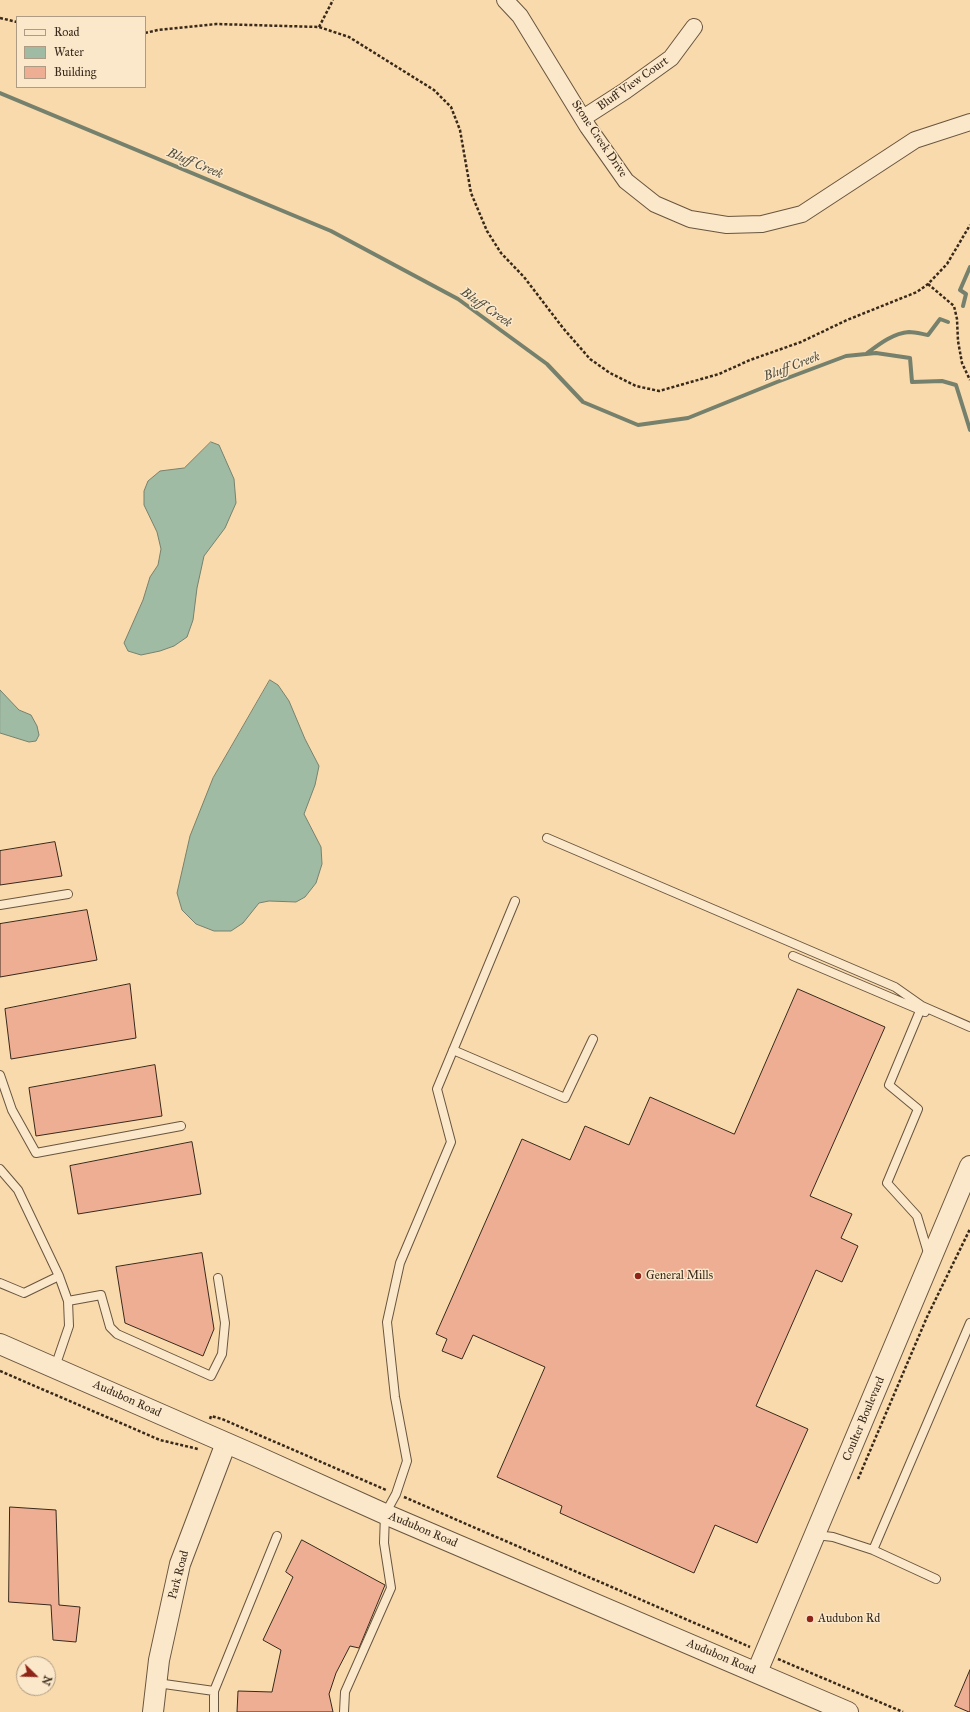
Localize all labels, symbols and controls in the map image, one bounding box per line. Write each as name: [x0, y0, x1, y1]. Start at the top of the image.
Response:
legend: [16, 16, 146, 88]
text: Road: [54, 25, 80, 39]
text: Water: [54, 45, 84, 59]
street label: Bluff View Court: [595, 54, 671, 114]
text: Building: [54, 65, 96, 79]
street label: Stone Creek Drive: [568, 98, 630, 180]
water label: Bluff Creek: [165, 145, 225, 183]
water label: Bluff Creek: [457, 285, 515, 331]
water label: Bluff Creek: [762, 349, 822, 385]
place label: General Mills: [646, 1269, 713, 1283]
marker: General Mills: [633, 1271, 643, 1281]
street label: Coulter Boulevard: [840, 1375, 888, 1463]
street label: Audubon Road: [91, 1378, 163, 1420]
street label: Audubon Road: [386, 1509, 460, 1551]
street label: Park Road: [166, 1549, 192, 1601]
place label: Audubon Rd: [818, 1612, 880, 1626]
marker: Audubon Rd: [805, 1614, 815, 1624]
street label: Audubon Road: [684, 1636, 758, 1678]
north arrow: [16, 1656, 56, 1696]
text: N: [39, 1674, 54, 1687]

